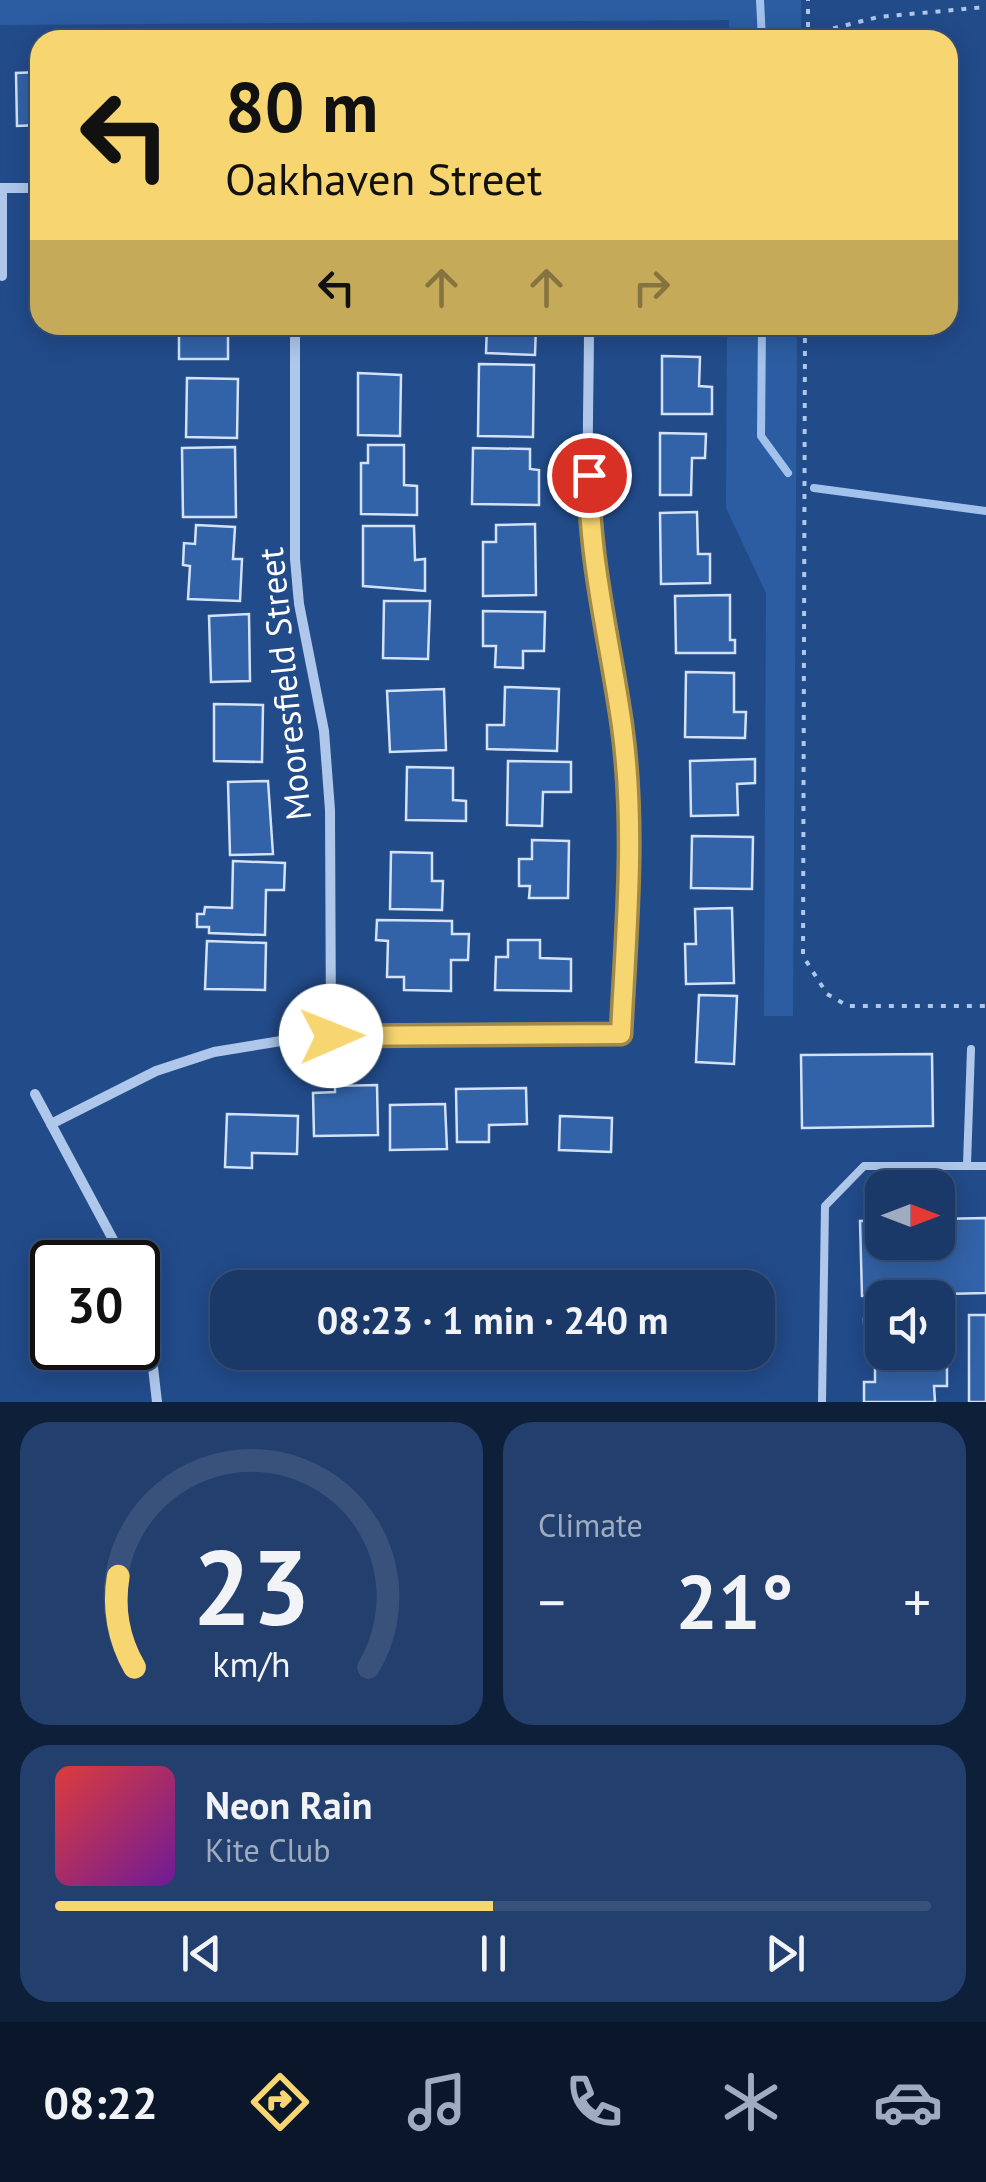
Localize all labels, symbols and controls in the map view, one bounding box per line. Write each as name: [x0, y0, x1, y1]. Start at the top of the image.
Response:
text: 80 m: [225, 61, 378, 151]
icon: left: [60, 70, 190, 200]
text: Oakhaven Street: [225, 149, 542, 207]
icon: left: [309, 260, 364, 315]
icon: ahead: [414, 260, 469, 315]
icon: ahead: [519, 260, 574, 315]
icon: right: [624, 260, 679, 315]
pin: [547, 433, 632, 518]
icon: arrive: [562, 448, 617, 503]
street label: Mooresfield Street: [247, 545, 321, 823]
position arrow: [279, 984, 383, 1088]
north arrow: [865, 1170, 955, 1260]
map controls: [865, 1170, 955, 1370]
speed limit sign: 30: [30, 1240, 160, 1370]
button: sound: [865, 1280, 955, 1370]
text: 08:23 · 1 min · 240 m: [317, 1295, 668, 1344]
text: Climate: [538, 1504, 643, 1546]
text: 23: [193, 1519, 310, 1654]
text: 21°: [676, 1553, 793, 1650]
text: −: [538, 1566, 566, 1637]
text: +: [903, 1566, 931, 1637]
text: km/h: [212, 1641, 291, 1687]
text: Neon Rain: [205, 1780, 372, 1829]
text: Kite Club: [205, 1829, 331, 1871]
icon: previous: [174, 1926, 229, 1981]
icon: pause: [466, 1926, 521, 1981]
icon: next: [758, 1926, 813, 1981]
icon: directions: [245, 2067, 315, 2137]
icon: music: [402, 2067, 472, 2137]
icon: phone: [559, 2067, 629, 2137]
icon: climate: [716, 2067, 786, 2137]
icon: car: [873, 2067, 943, 2137]
text: 08:22: [43, 2073, 158, 2131]

